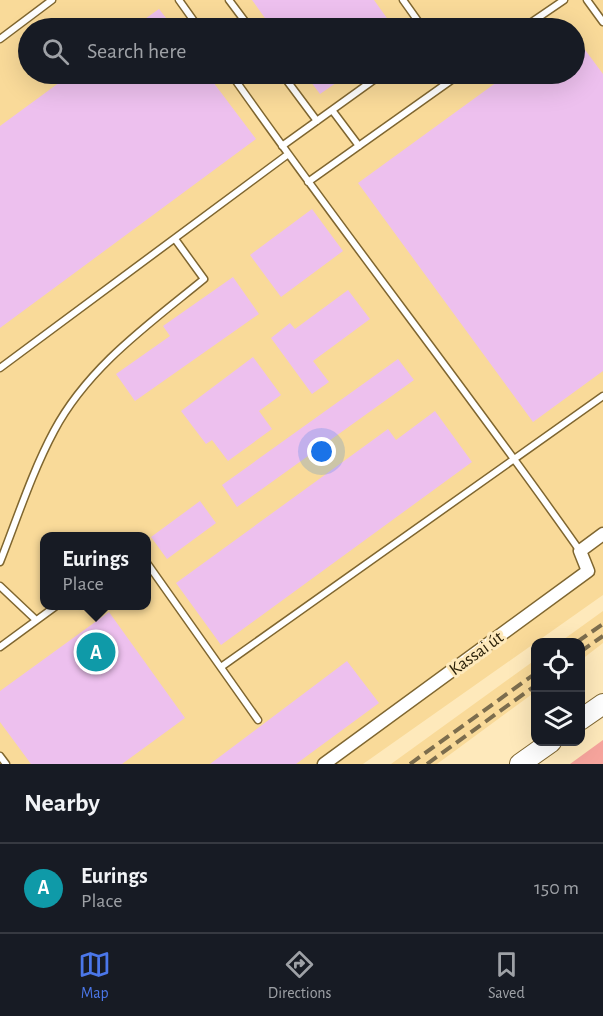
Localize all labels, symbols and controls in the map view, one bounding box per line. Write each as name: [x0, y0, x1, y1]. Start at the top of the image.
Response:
search box: [18, 18, 585, 84]
icon: search: [39, 35, 72, 68]
text: Search here: [87, 40, 186, 62]
your location: [307, 437, 336, 466]
popup: [40, 532, 151, 610]
text: Eurings: [62, 548, 129, 570]
text: Place: [62, 574, 104, 594]
street label: Kassai út: [446, 628, 507, 679]
pin: A: [76, 630, 116, 674]
map controls: [531, 638, 585, 746]
button: locate: [531, 638, 585, 692]
button: layers: [531, 692, 585, 746]
text: Nearby: [24, 790, 100, 816]
text: Eurings: [81, 865, 148, 887]
text: A: [38, 878, 50, 898]
text: 150 m: [534, 878, 579, 898]
text: Place: [81, 891, 122, 911]
tab: Map: [78, 948, 111, 1003]
tab: Directions: [268, 948, 332, 1003]
tab: Saved: [488, 948, 525, 1003]

